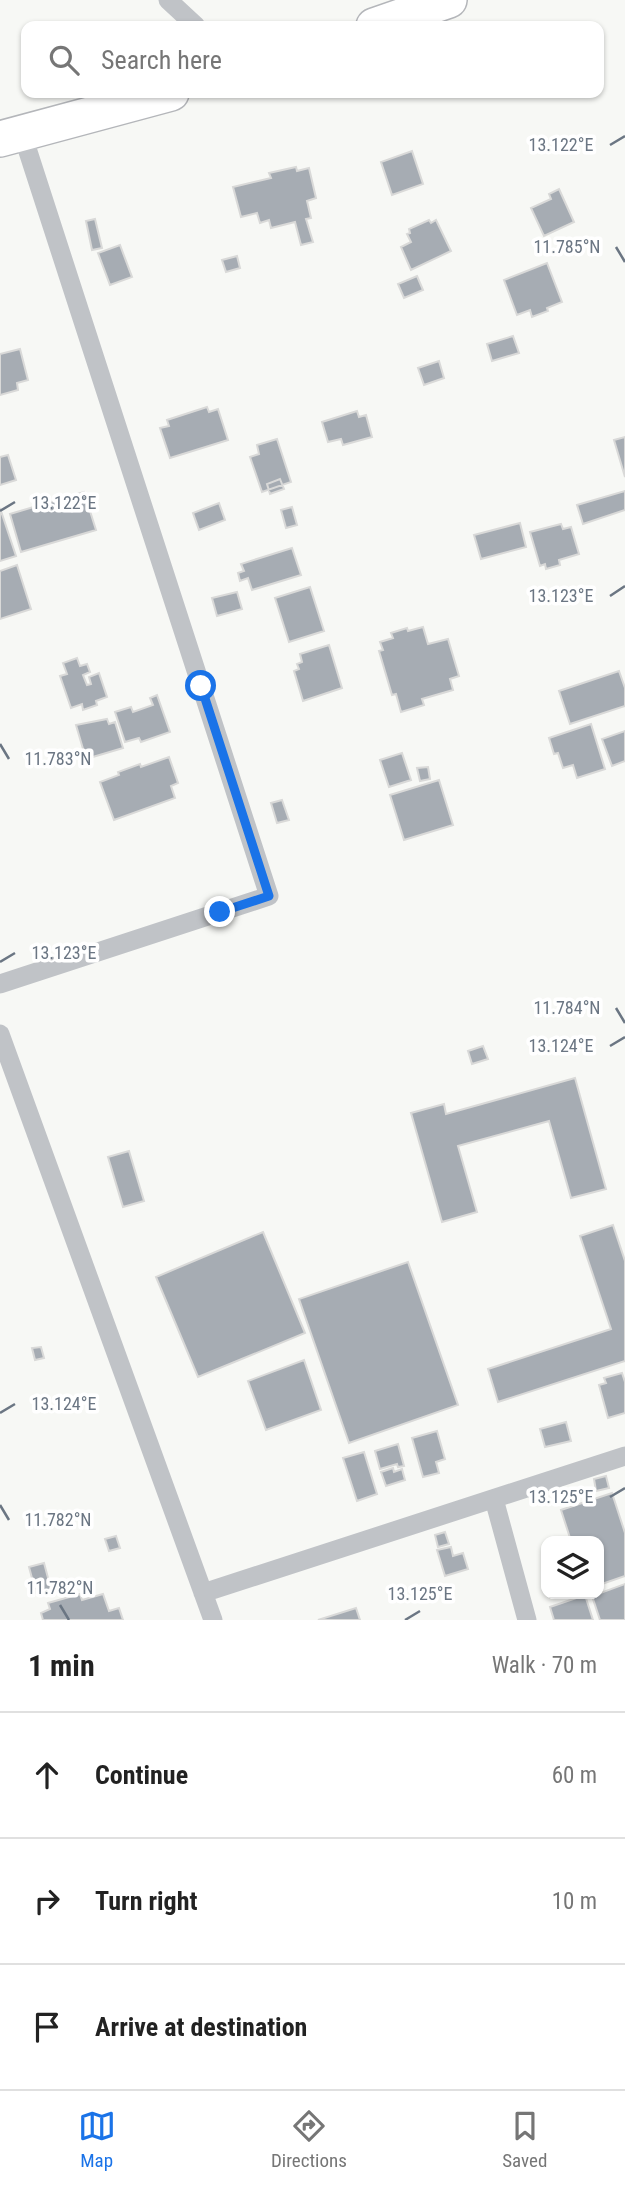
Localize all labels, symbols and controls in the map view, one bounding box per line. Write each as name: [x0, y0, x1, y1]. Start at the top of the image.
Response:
search box: [21, 21, 604, 98]
icon: search: [45, 41, 83, 79]
text: Search here: [101, 45, 222, 75]
text: 13.122°E: [529, 134, 593, 155]
text: 11.785°N: [533, 236, 601, 257]
text: 13.122°E: [32, 492, 96, 513]
text: 13.123°E: [529, 585, 593, 606]
route start: [185, 670, 216, 701]
text: 11.783°N: [24, 748, 92, 769]
route end: [204, 896, 235, 927]
text: 13.123°E: [32, 942, 96, 963]
text: 11.784°N: [533, 997, 601, 1018]
text: 13.124°E: [529, 1035, 593, 1056]
text: 13.124°E: [32, 1393, 96, 1414]
text: 13.125°E: [529, 1486, 593, 1507]
text: 11.782°N: [24, 1509, 92, 1530]
map controls: [541, 1536, 604, 1599]
button: layers: [541, 1536, 604, 1599]
text: 11.782°N: [26, 1577, 94, 1598]
text: 13.125°E: [388, 1583, 452, 1604]
text: 1 min: [28, 1648, 95, 1683]
text: Walk · 70 m: [492, 1652, 597, 1679]
icon: ahead: [28, 1756, 66, 1794]
text: Continue: [95, 1760, 188, 1790]
text: 60 m: [552, 1762, 597, 1789]
icon: right: [28, 1882, 66, 1920]
text: Turn right: [95, 1886, 197, 1916]
text: 10 m: [552, 1888, 597, 1915]
icon: arrive: [28, 2008, 66, 2046]
text: Arrive at destination: [95, 2012, 307, 2042]
tab: Map: [78, 2107, 116, 2172]
tab: Directions: [271, 2107, 347, 2172]
tab: Saved: [502, 2107, 547, 2172]

